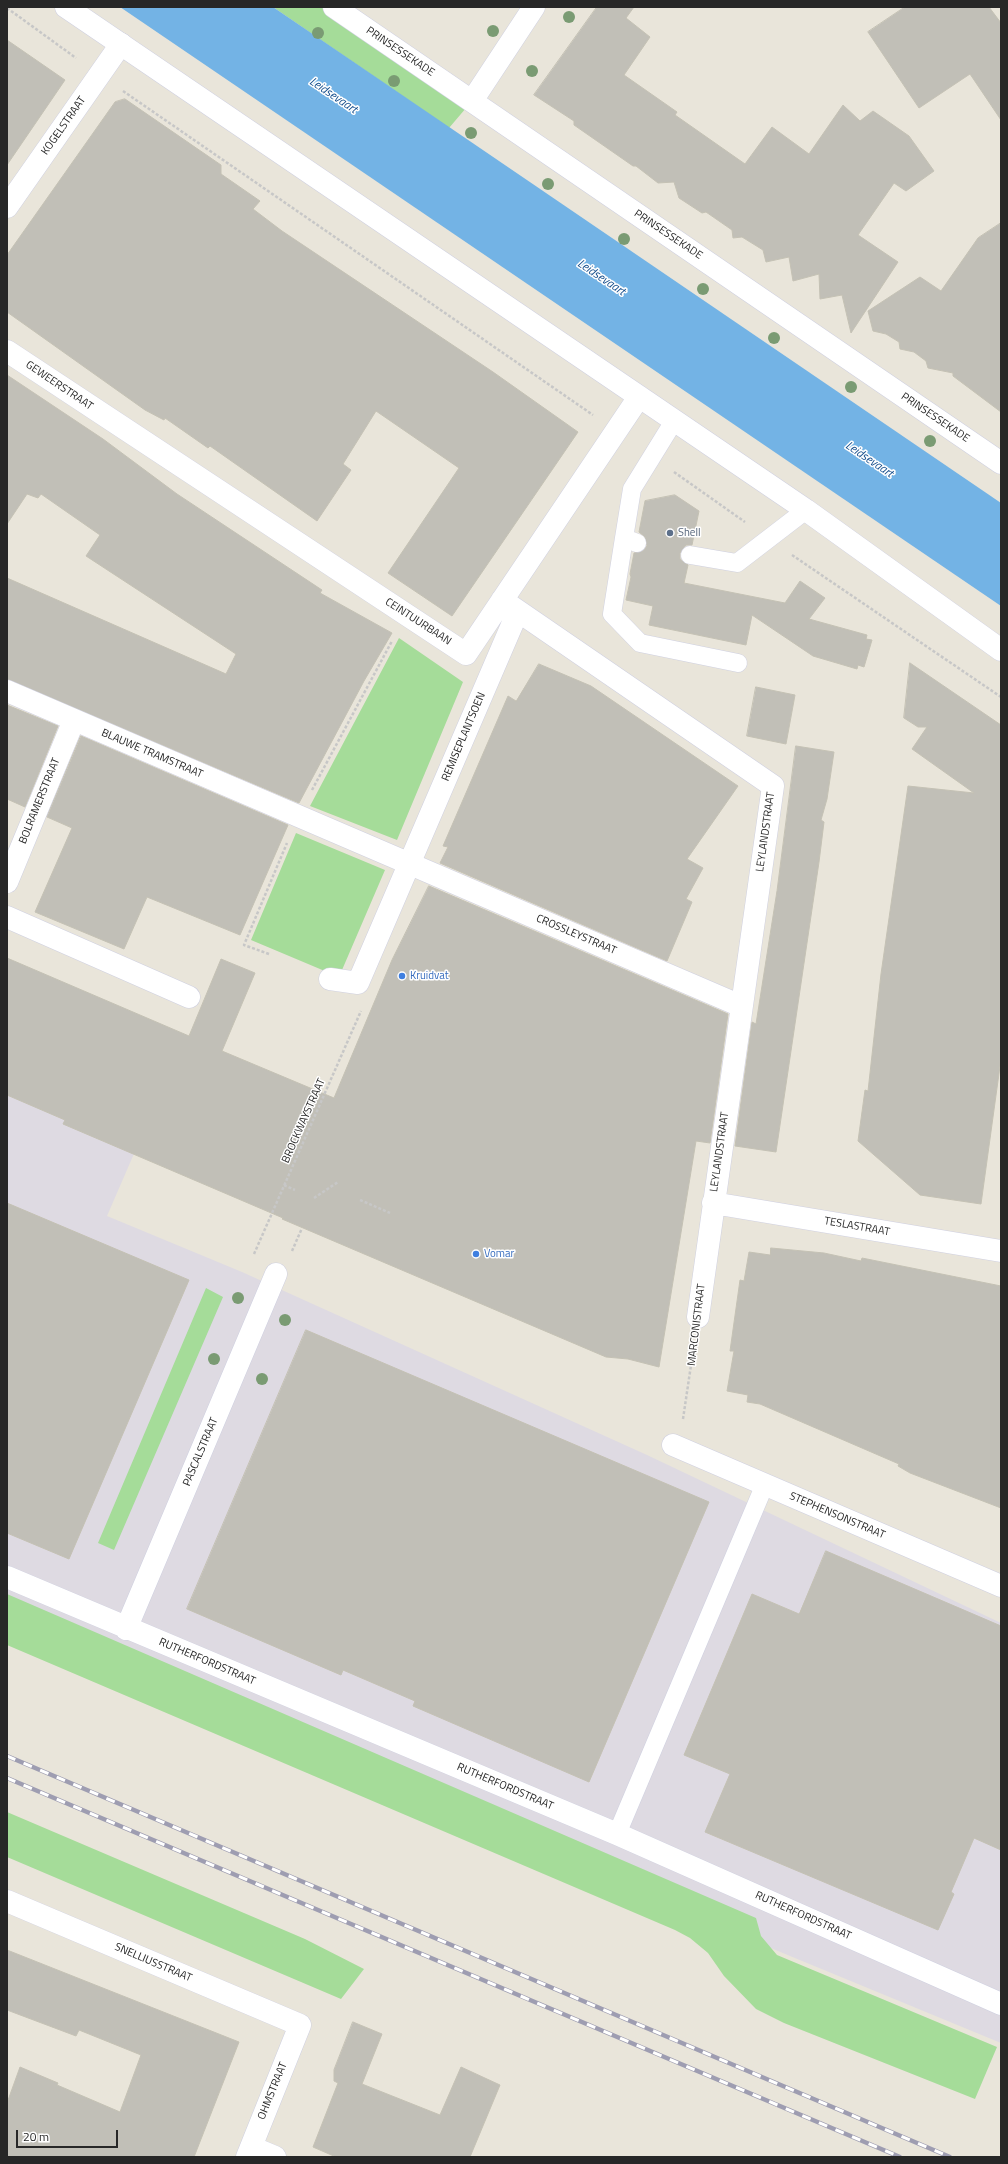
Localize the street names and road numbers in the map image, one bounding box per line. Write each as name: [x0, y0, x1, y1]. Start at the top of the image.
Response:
street label: PRINSESSEKADE: [363, 24, 437, 80]
street label: KOGELSTRAAT: [39, 94, 89, 158]
street label: PRINSESSEKADE: [631, 207, 705, 263]
street label: GEWEERSTRAAT: [23, 359, 95, 413]
street label: PRINSESSEKADE: [898, 390, 972, 446]
street label: CEINTUURBAAN: [382, 596, 454, 648]
street label: REMISEPLANTSOEN: [439, 691, 489, 783]
street label: BLAUWE TRAMSTRAAT: [99, 727, 205, 781]
street label: BOLRAMERSTRAAT: [17, 756, 63, 846]
street label: LEYLANDSTRAAT: [754, 791, 778, 873]
street label: CROSSLEYSTRAAT: [534, 912, 618, 958]
street label: BROCKWAYSTRAAT: [279, 1077, 329, 1165]
street label: LEYLANDSTRAAT: [708, 1111, 732, 1193]
street label: TESLASTRAAT: [823, 1215, 891, 1239]
street label: MARCONISTRAAT: [685, 1283, 709, 1367]
street label: PASCALSTRAAT: [181, 1416, 221, 1488]
street label: STEPHENSONSTRAAT: [787, 1490, 887, 1542]
street label: RUTHERFORDSTRAAT: [157, 1636, 257, 1688]
street label: RUTHERFORDSTRAAT: [455, 1761, 555, 1813]
street label: RUTHERFORDSTRAAT: [753, 1889, 853, 1943]
street label: SNELLIUSSTRAAT: [112, 1941, 194, 1985]
street label: OHMSTRAAT: [256, 2060, 290, 2122]

